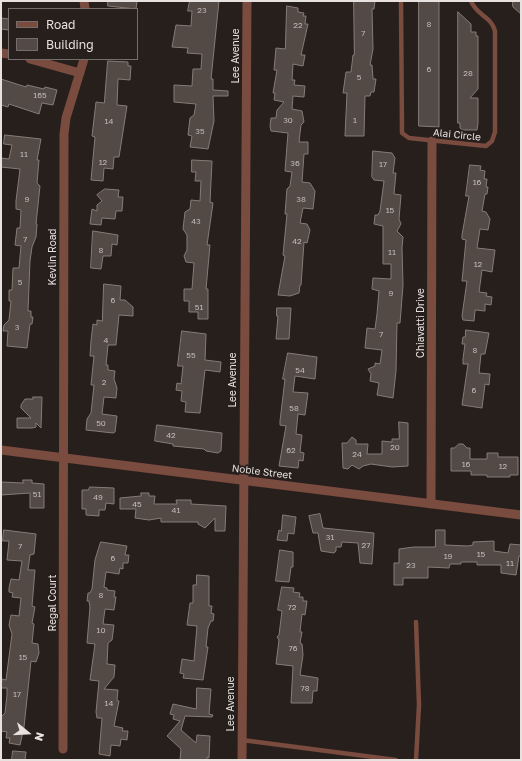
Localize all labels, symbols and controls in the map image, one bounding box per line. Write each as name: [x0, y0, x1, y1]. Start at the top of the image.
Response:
house number: 23: [197, 5, 207, 15]
legend: [8, 8, 138, 60]
text: Road: [46, 17, 75, 32]
house number: 8: [427, 19, 431, 29]
house number: 22: [293, 20, 303, 30]
house number: 7: [361, 28, 365, 38]
street label: Lee Avenue: [230, 29, 242, 83]
text: Building: [46, 37, 94, 52]
house number: 6: [427, 64, 431, 74]
house number: 28: [463, 68, 473, 78]
house number: 5: [357, 72, 361, 82]
house number: 165: [33, 90, 47, 100]
house number: 30: [283, 115, 293, 125]
house number: 1: [353, 115, 357, 125]
house number: 14: [105, 116, 113, 126]
house number: 35: [195, 126, 205, 136]
street label: Alai Circle: [432, 127, 482, 143]
house number: 11: [20, 149, 28, 159]
house number: 12: [99, 157, 107, 167]
house number: 36: [290, 158, 300, 168]
house number: 17: [379, 159, 387, 169]
house number: 16: [473, 177, 481, 187]
house number: 9: [25, 194, 29, 204]
house number: 38: [296, 194, 306, 204]
house number: 15: [386, 205, 394, 215]
house number: 43: [191, 216, 201, 226]
street label: Kevlin Road: [47, 229, 59, 285]
house number: 7: [23, 234, 27, 244]
house number: 42: [292, 236, 302, 246]
house number: 8: [99, 245, 103, 255]
house number: 11: [388, 247, 396, 257]
house number: 12: [474, 259, 482, 269]
house number: 5: [18, 277, 22, 287]
house number: 9: [389, 288, 393, 298]
street label: Chiavatti Drive: [415, 288, 427, 358]
house number: 6: [111, 295, 115, 305]
house number: 51: [195, 302, 203, 312]
house number: 3: [15, 322, 19, 332]
house number: 7: [379, 329, 383, 339]
house number: 4: [104, 335, 108, 345]
house number: 8: [473, 345, 477, 355]
house number: 55: [186, 350, 196, 360]
street label: Lee Avenue: [227, 353, 239, 407]
house number: 54: [295, 365, 305, 375]
house number: 2: [102, 377, 106, 387]
house number: 6: [472, 385, 476, 395]
house number: 58: [289, 403, 299, 413]
house number: 50: [96, 418, 106, 428]
house number: 42: [166, 430, 176, 440]
house number: 20: [390, 442, 400, 452]
house number: 62: [286, 445, 296, 455]
house number: 24: [352, 449, 362, 459]
house number: 16: [462, 459, 470, 469]
house number: 12: [499, 461, 507, 471]
street label: Noble Street: [231, 462, 293, 482]
house number: 51: [33, 489, 41, 499]
house number: 49: [93, 492, 103, 502]
house number: 45: [132, 499, 142, 509]
house number: 41: [172, 505, 180, 515]
house number: 31: [326, 532, 334, 542]
house number: 27: [362, 540, 370, 550]
house number: 7: [18, 541, 22, 551]
house number: 15: [477, 549, 485, 559]
house number: 19: [444, 551, 452, 561]
house number: 6: [111, 553, 115, 563]
house number: 11: [506, 558, 514, 568]
house number: 23: [406, 560, 416, 570]
street label: Regal Court: [47, 575, 59, 631]
house number: 8: [99, 590, 103, 600]
house number: 72: [288, 602, 296, 612]
house number: 10: [97, 625, 105, 635]
house number: 76: [288, 643, 298, 653]
house number: 15: [19, 652, 27, 662]
street label: Lee Avenue: [225, 677, 237, 731]
house number: 78: [300, 683, 310, 693]
house number: 17: [13, 689, 21, 699]
house number: 14: [105, 698, 113, 708]
north arrow: [8, 713, 48, 753]
text: N: [32, 731, 47, 743]

